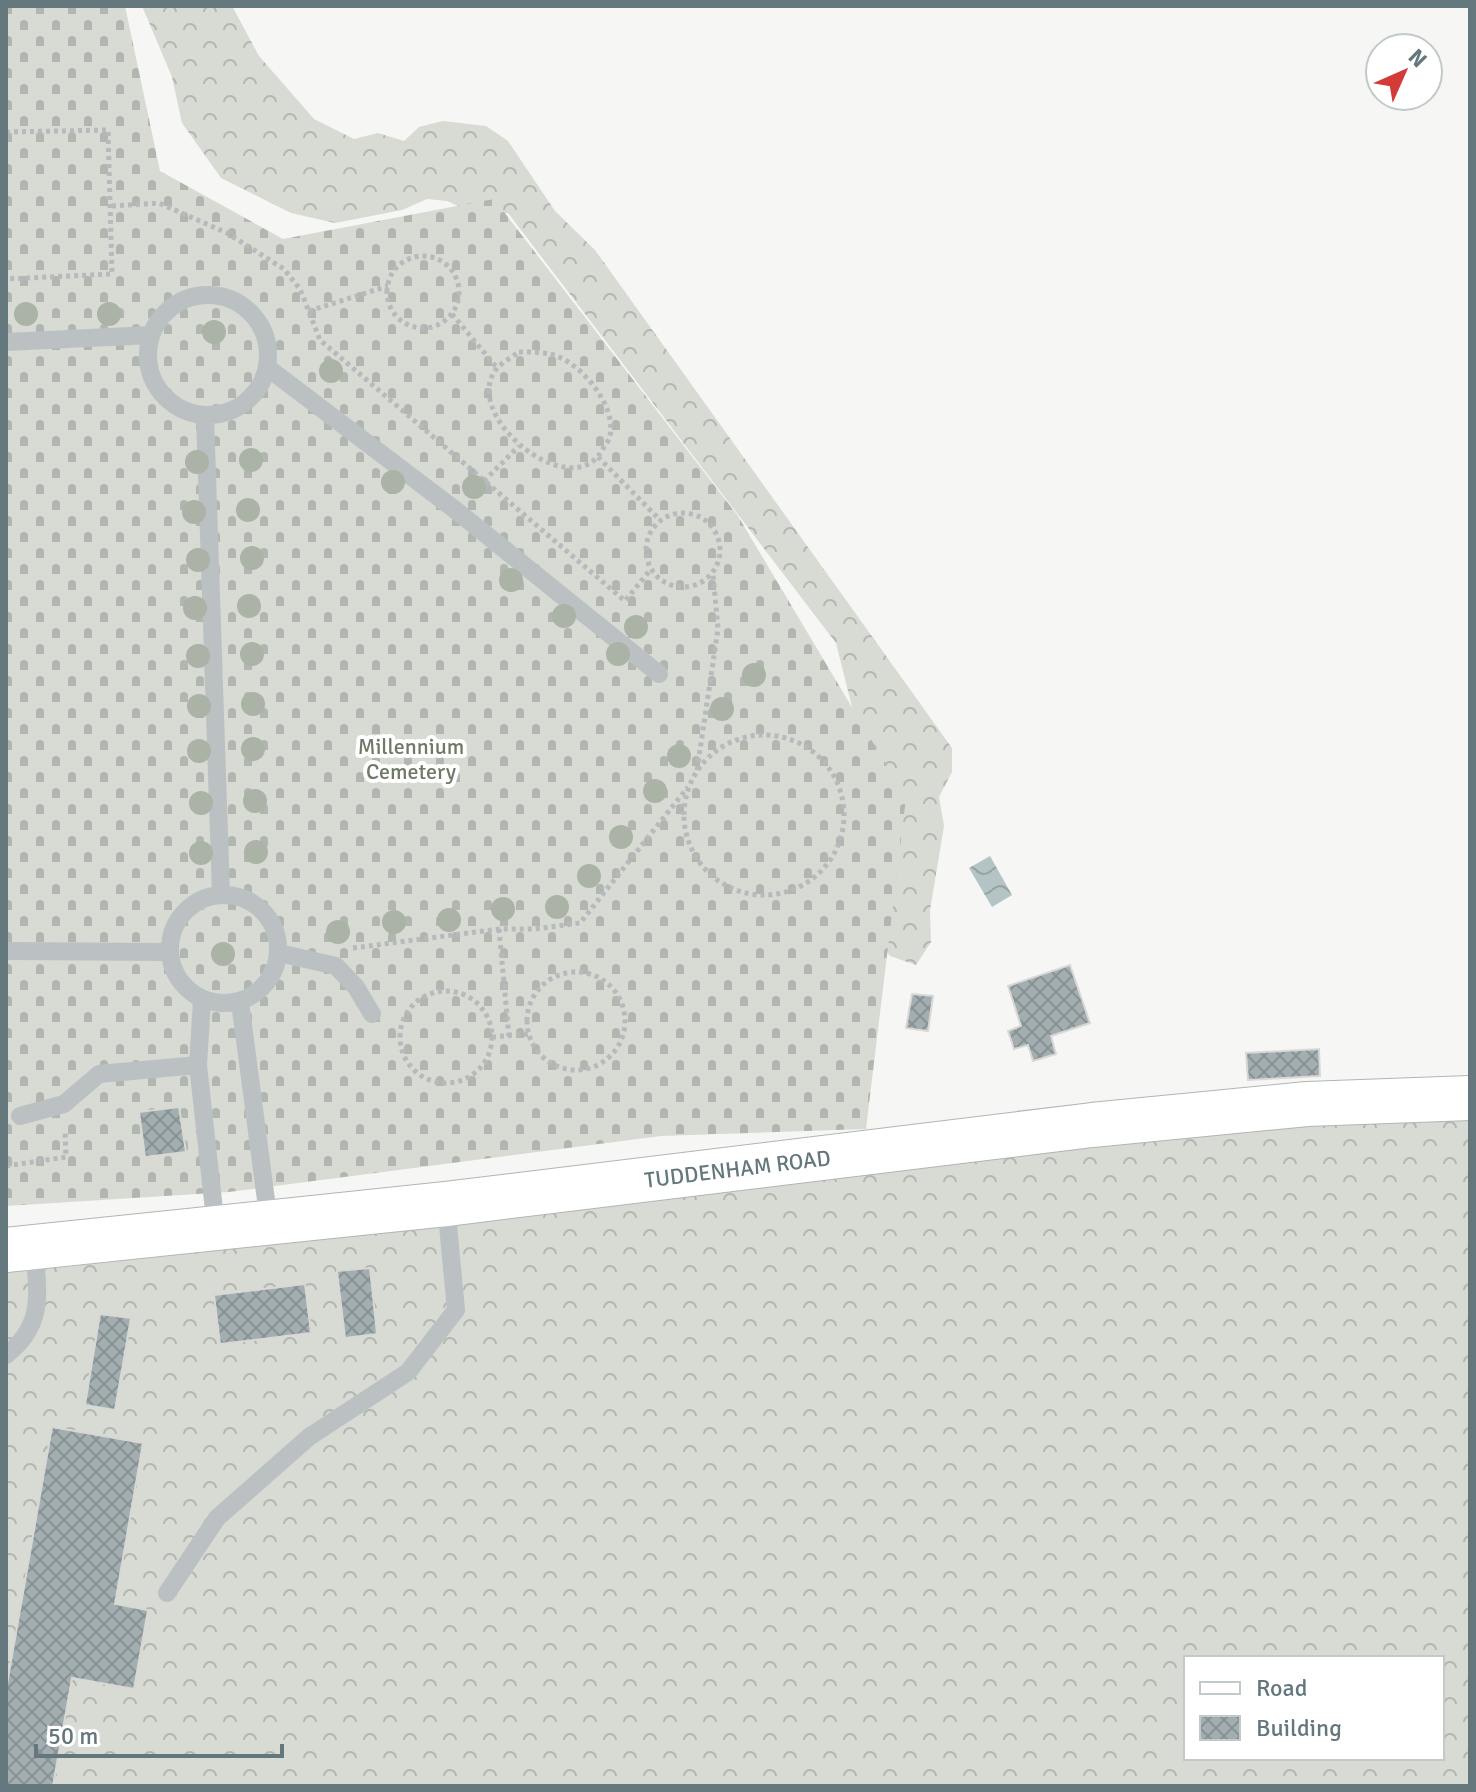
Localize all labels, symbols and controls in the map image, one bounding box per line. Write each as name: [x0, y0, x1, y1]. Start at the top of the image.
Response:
north arrow: [1364, 32, 1444, 112]
text: N: [1403, 43, 1433, 73]
park label: Millennium Cemetery: [358, 733, 464, 785]
street label: TUDDENHAM ROAD: [643, 1144, 832, 1193]
legend: [1184, 1656, 1444, 1760]
text: Road: [1256, 1673, 1307, 1703]
scale bar: [36, 1708, 282, 1758]
text: Building: [1256, 1713, 1342, 1743]
text: 50 m: [48, 1721, 98, 1751]

